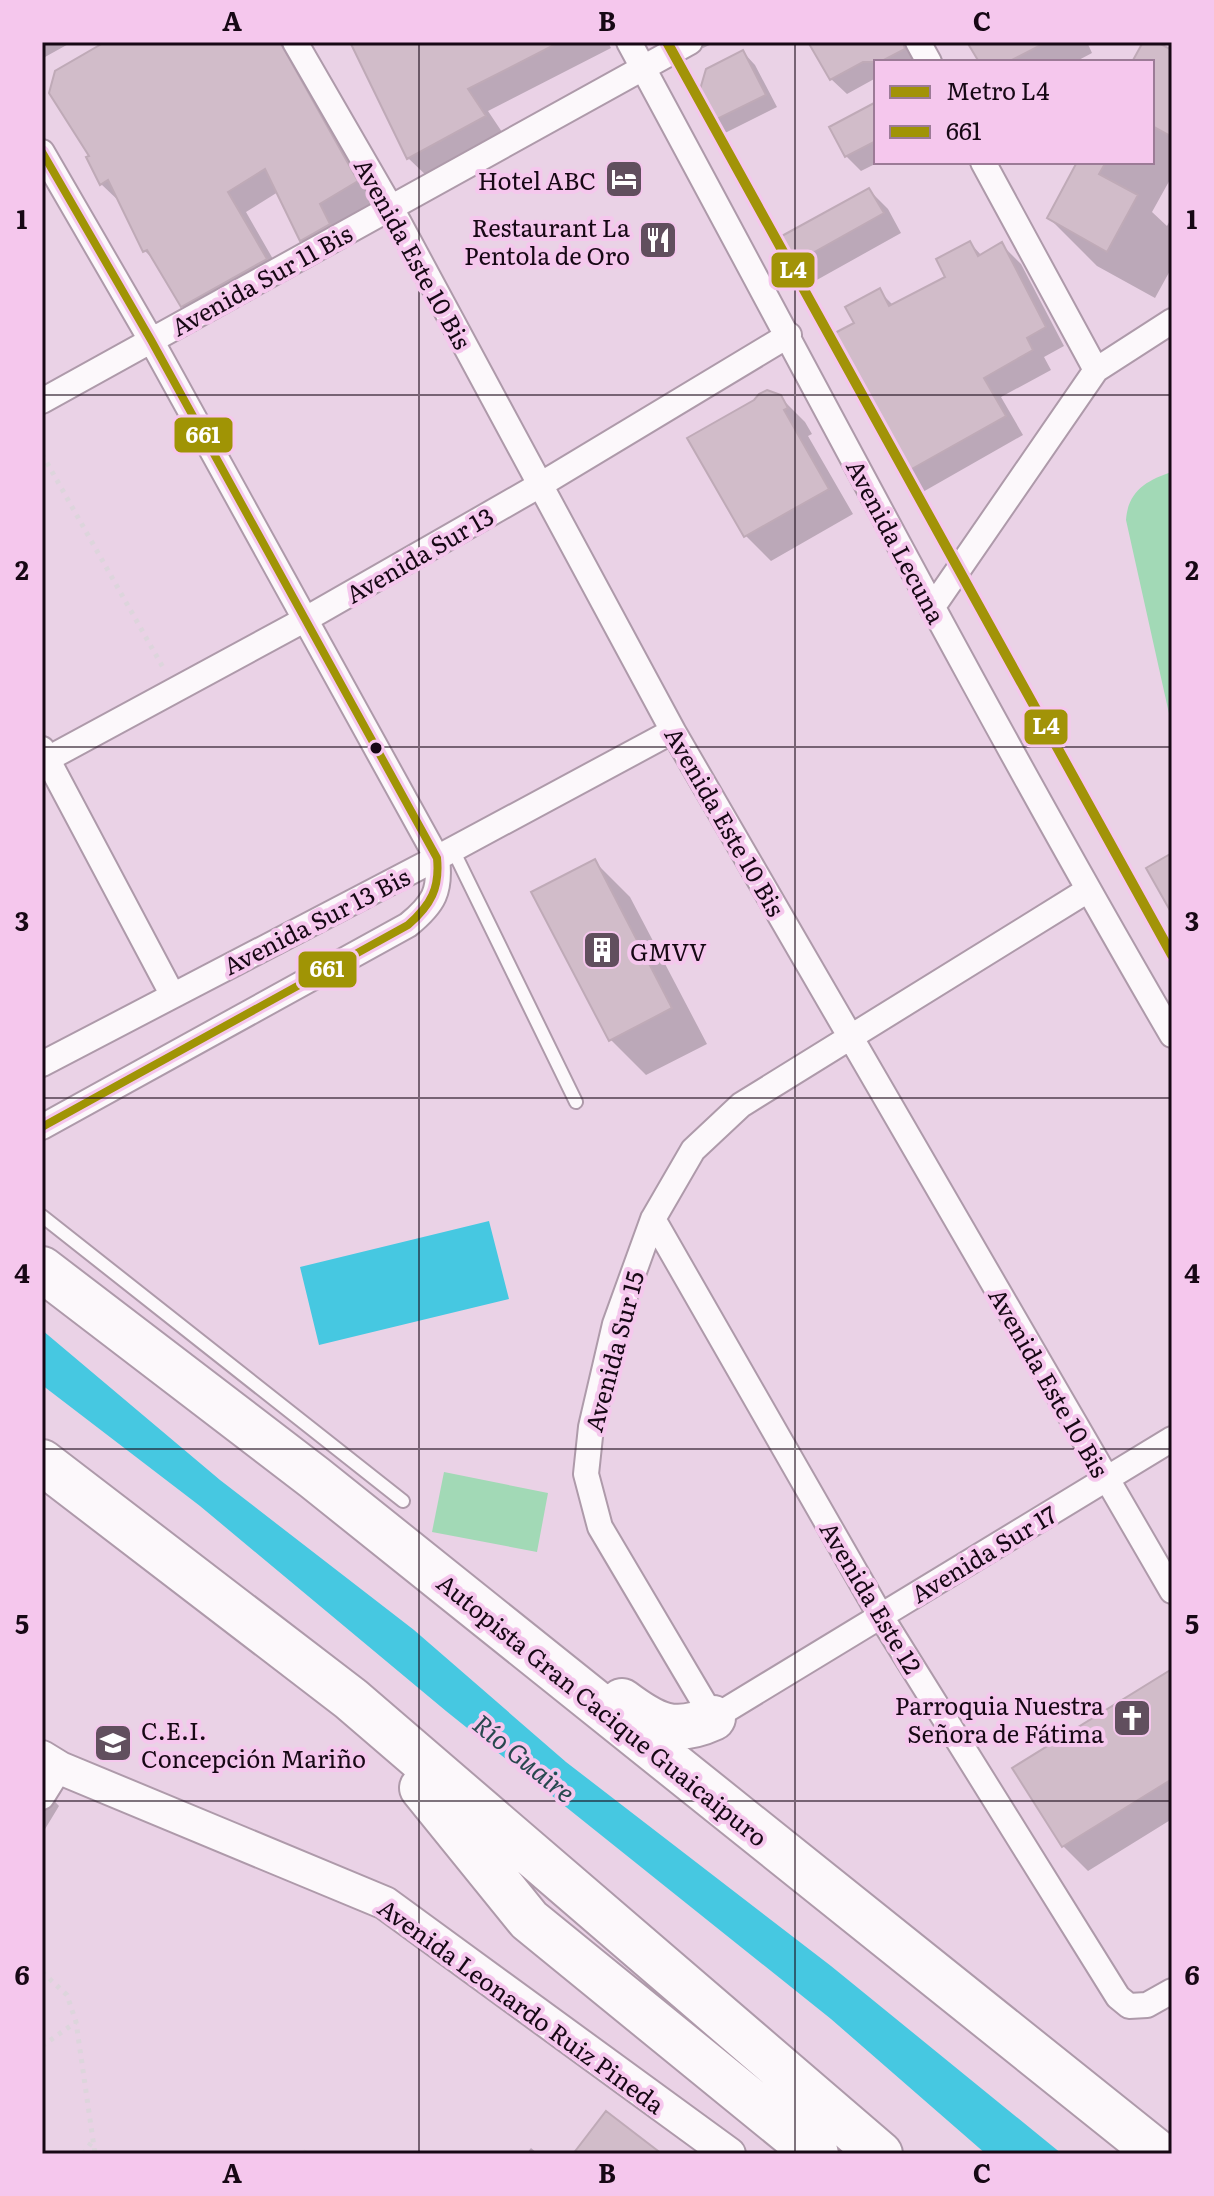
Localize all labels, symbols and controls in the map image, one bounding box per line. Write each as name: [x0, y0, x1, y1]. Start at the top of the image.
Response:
text: A: [222, 0, 242, 39]
text: B: [598, 0, 616, 39]
text: C: [973, 0, 991, 39]
legend: [874, 60, 1154, 164]
text: Metro L4: [946, 72, 1049, 107]
text: 661: [946, 112, 982, 147]
street label: Avenida Este 10 Bis: [347, 151, 481, 355]
hotel icon: Hotel ABC: [603, 158, 645, 200]
place label: Hotel ABC: [478, 162, 596, 197]
text: 1: [17, 198, 28, 237]
text: 1: [1187, 198, 1198, 237]
place label: Restaurant La Pentola de Oro: [464, 209, 630, 272]
street label: Avenida Sur 11 Bis: [164, 215, 358, 343]
restaurant icon: Restaurant La Pentola de Oro: [637, 219, 679, 261]
line badge: L4: [770, 251, 816, 289]
text: L4: [779, 252, 807, 285]
line badge: 661: [173, 416, 234, 454]
text: 661: [186, 417, 220, 450]
street label: Avenida Lecuna: [839, 453, 955, 629]
street label: Avenida Sur 13: [338, 497, 500, 611]
text: 2: [15, 549, 29, 588]
text: 2: [1185, 549, 1199, 588]
line badge: L4: [1023, 708, 1069, 746]
text: L4: [1032, 708, 1060, 741]
street label: Avenida Este 10 Bis: [657, 720, 795, 922]
unlabelled marker: [368, 740, 384, 756]
street label: Avenida Sur 13 Bis: [217, 858, 416, 982]
text: 3: [15, 900, 29, 939]
text: 3: [1185, 900, 1199, 939]
building icon: GMVV: [581, 929, 623, 971]
place label: GMVV: [630, 933, 707, 968]
line badge: 661: [297, 950, 358, 989]
text: 661: [310, 951, 344, 984]
text: 4: [14, 1252, 30, 1291]
text: 4: [1184, 1252, 1200, 1291]
street label: Avenida Sur 15: [575, 1267, 651, 1435]
street label: Avenida Este 10 Bis: [981, 1281, 1119, 1483]
street label: Avenida Sur 17: [904, 1496, 1062, 1610]
street label: Avenida Este 12: [813, 1514, 931, 1680]
street label: Autopista Gran Cacique Guaicaipuro: [430, 1564, 776, 1854]
text: 5: [15, 1603, 29, 1642]
text: 5: [1185, 1603, 1199, 1642]
place label: Parroquia Nuestra Señora de Fátima: [895, 1687, 1104, 1750]
church icon: Parroquia Nuestra Señora de Fátima: [1111, 1697, 1153, 1739]
water label: Río Guaire: [465, 1704, 585, 1810]
place label: C.E.I. Concepción Mariño: [141, 1712, 366, 1775]
school or university icon: C.E.I. Concepción Mariño: [92, 1722, 134, 1764]
street label: Avenida Leonardo Ruiz Pineda: [372, 1889, 672, 2121]
text: 6: [14, 1954, 30, 1993]
text: 6: [1184, 1954, 1200, 1993]
text: A: [222, 2152, 242, 2191]
text: B: [598, 2152, 616, 2191]
text: C: [973, 2152, 991, 2191]

